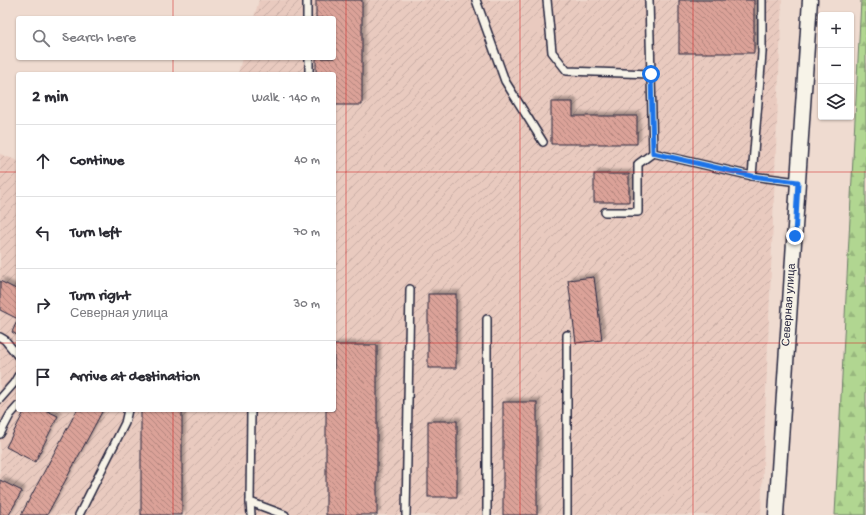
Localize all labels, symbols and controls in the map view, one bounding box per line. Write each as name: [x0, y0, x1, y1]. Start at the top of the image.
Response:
map controls: [818, 12, 854, 120]
button: +: [818, 12, 854, 48]
search box: [16, 16, 336, 60]
icon: search: [30, 27, 52, 49]
text: Search here: [62, 29, 136, 47]
button: −: [818, 48, 854, 84]
route start: [642, 65, 660, 83]
button: layers: [818, 84, 854, 120]
text: 2 min: [32, 88, 68, 108]
text: Walk · 140 m: [252, 91, 320, 106]
icon: ahead: [32, 150, 54, 172]
text: Continue: [70, 152, 124, 170]
text: 40 m: [294, 153, 320, 168]
icon: left: [32, 222, 54, 244]
text: Turn left: [70, 224, 121, 242]
text: 70 m: [294, 225, 320, 240]
route end: [786, 227, 804, 245]
street label: Северная улица: [781, 262, 799, 347]
text: Turn right: [70, 287, 130, 305]
icon: right: [32, 294, 54, 316]
text: 30 m: [294, 297, 320, 312]
text: Северная улица: [70, 307, 168, 322]
icon: arrive: [32, 366, 54, 388]
text: Arrive at destination: [70, 368, 200, 386]

